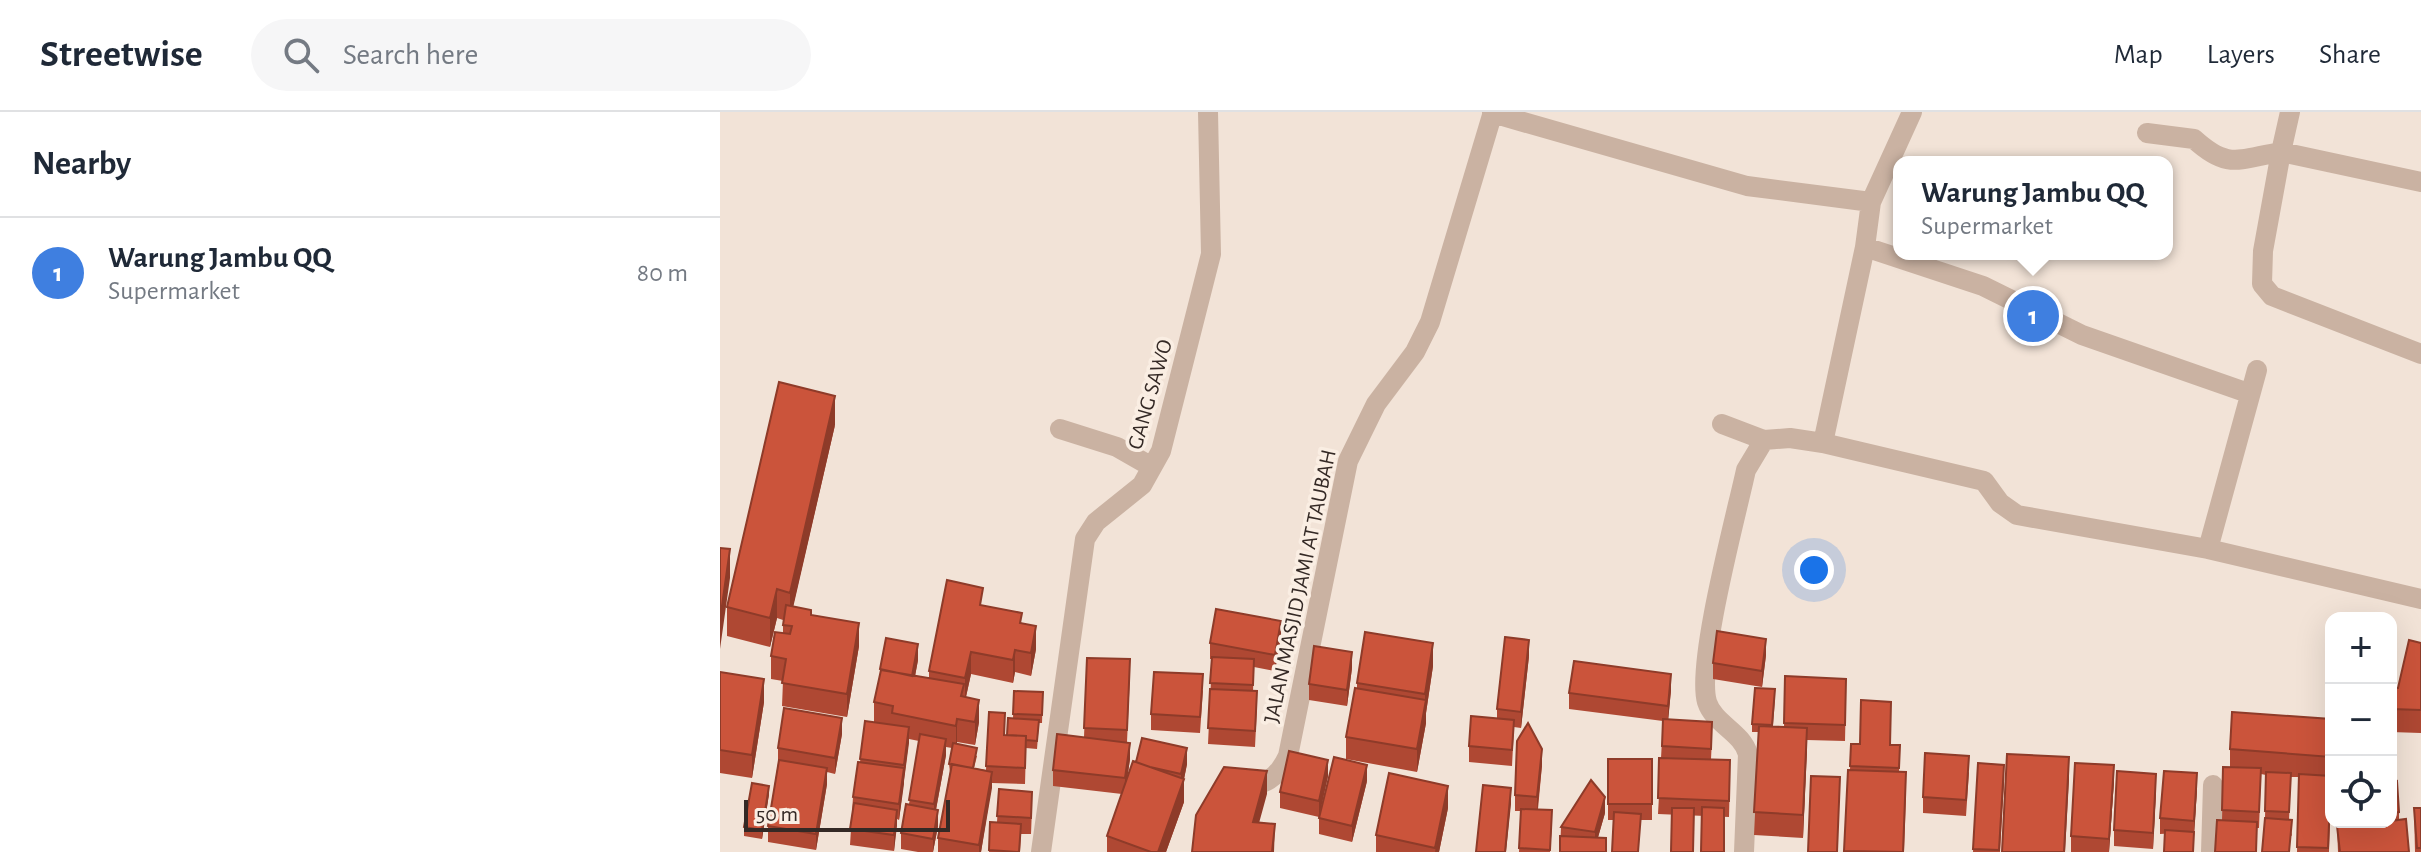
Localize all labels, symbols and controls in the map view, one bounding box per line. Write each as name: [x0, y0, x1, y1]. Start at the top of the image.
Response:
search box: [251, 19, 811, 91]
icon: search: [279, 33, 323, 77]
text: Streetwise: [40, 36, 203, 74]
text: Search here: [343, 40, 478, 70]
text: Map: [2114, 41, 2163, 69]
text: Layers: [2207, 41, 2275, 69]
text: Share: [2319, 41, 2381, 69]
text: Nearby: [32, 147, 131, 181]
popup: [1893, 156, 2173, 260]
text: Warung Jambu QQ: [1921, 178, 2145, 208]
text: Supermarket: [1921, 213, 2053, 239]
text: Warung Jambu QQ: [108, 243, 332, 273]
text: 1: [53, 260, 63, 286]
text: 80 m: [637, 260, 688, 286]
text: Supermarket: [108, 278, 240, 304]
pin: 1: [2007, 286, 2059, 346]
street label: GANG SAWO: [1124, 337, 1176, 452]
street label: JALAN MASJID JAMI AT TAUBAH: [1260, 448, 1340, 725]
your location: [1794, 550, 1834, 590]
map controls: [2325, 612, 2397, 828]
button: +: [2325, 612, 2397, 684]
button: −: [2325, 684, 2397, 756]
button: locate: [2325, 756, 2397, 828]
scale bar: [744, 796, 950, 832]
text: 50 m: [756, 803, 798, 825]

